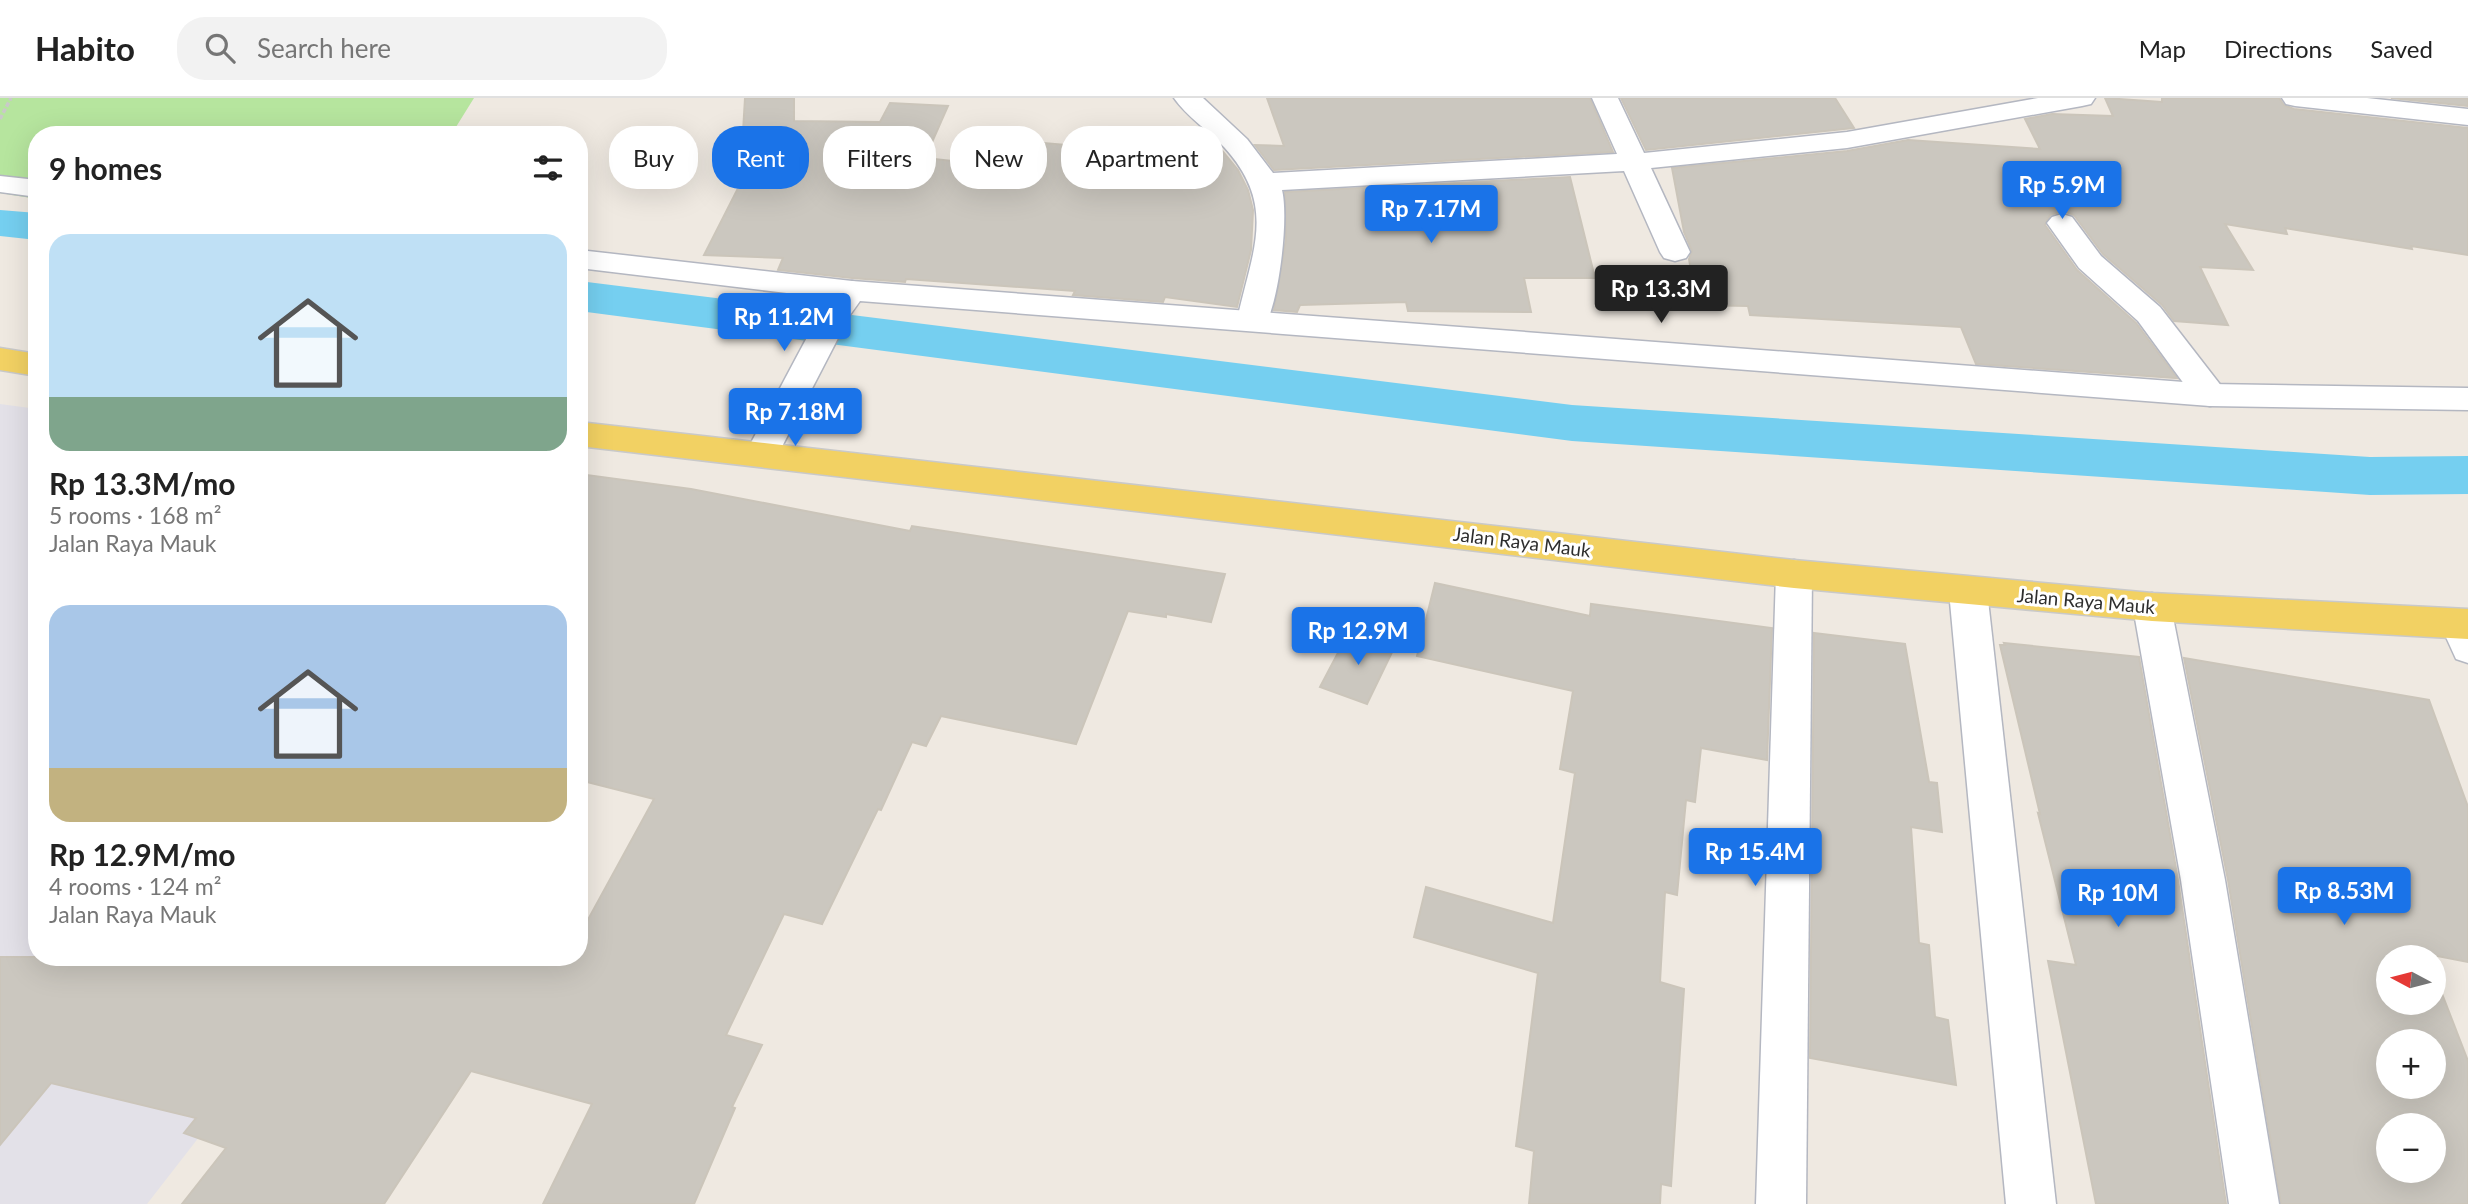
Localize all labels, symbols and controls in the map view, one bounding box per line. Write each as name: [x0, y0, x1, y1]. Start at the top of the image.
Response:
search box: [177, 17, 667, 80]
text: Habito: [35, 28, 135, 68]
icon: search: [201, 29, 239, 67]
text: Search here: [257, 32, 391, 64]
text: Map: [2139, 34, 2186, 63]
text: Directions: [2224, 34, 2332, 63]
text: Saved: [2370, 34, 2433, 63]
chip: Buy: [609, 126, 698, 189]
chip: Rent: [712, 126, 809, 189]
chip: Filters: [823, 126, 936, 189]
chip: New: [950, 126, 1047, 189]
chip: Apartment: [1061, 126, 1223, 189]
icon: filters: [529, 149, 567, 187]
text: 9 homes: [49, 150, 162, 186]
pin: Rp 5.9M: [1997, 162, 2127, 221]
text: Rp 5.9M: [2018, 170, 2106, 198]
pin: Rp 7.17M: [1359, 186, 1503, 245]
text: Rp 7.17M: [1381, 194, 1481, 222]
pin: Rp 13.3M: [1589, 266, 1733, 325]
text: Rp 13.3M: [1611, 274, 1711, 302]
icon: home: [245, 280, 371, 406]
pin: Rp 11.2M: [712, 294, 856, 353]
text: Rp 11.2M: [734, 302, 834, 330]
pin: Rp 7.18M: [723, 388, 867, 448]
text: Rp 7.18M: [745, 397, 845, 425]
text: Rp 13.3M/mo: [49, 465, 236, 501]
text: 5 rooms · 168 m²: [49, 501, 221, 529]
street label: Jalan Raya Mauk: [1452, 522, 1592, 561]
text: Jalan Raya Mauk: [49, 529, 217, 557]
street label: Jalan Raya Mauk: [2016, 583, 2156, 618]
pin: Rp 12.9M: [1286, 608, 1430, 667]
text: Rp 12.9M: [1308, 616, 1408, 644]
icon: home: [245, 651, 371, 777]
pin: Rp 15.4M: [1683, 828, 1827, 888]
text: Rp 12.9M/mo: [49, 836, 236, 872]
text: Rp 15.4M: [1705, 837, 1805, 865]
pin: Rp 8.53M: [2272, 868, 2416, 927]
pin: Rp 10M: [2061, 870, 2175, 929]
text: 4 rooms · 124 m²: [49, 872, 221, 900]
text: Rp 8.53M: [2294, 876, 2394, 904]
text: Rp 10M: [2077, 878, 2159, 906]
text: Jalan Raya Mauk: [49, 900, 217, 928]
north arrow: [2376, 945, 2446, 1015]
map controls: [2376, 945, 2446, 1183]
button: +: [2376, 1029, 2446, 1099]
button: −: [2376, 1113, 2446, 1183]

